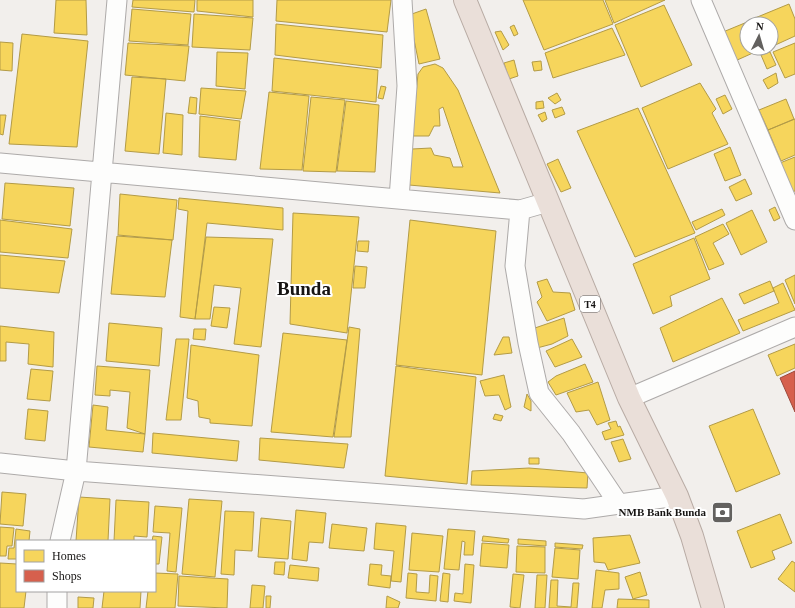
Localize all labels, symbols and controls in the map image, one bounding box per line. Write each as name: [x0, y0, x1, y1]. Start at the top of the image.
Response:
north arrow: [739, 16, 779, 56]
text: N: [755, 20, 764, 32]
district label: Bunda: [277, 278, 331, 299]
road number: T4: [580, 296, 600, 312]
bank icon: NMB Bank Bunda: [709, 499, 735, 525]
place label: NMB Bank Bunda: [619, 506, 706, 518]
legend: [16, 540, 156, 592]
text: Homes: [52, 549, 86, 563]
text: Shops: [52, 569, 82, 583]

